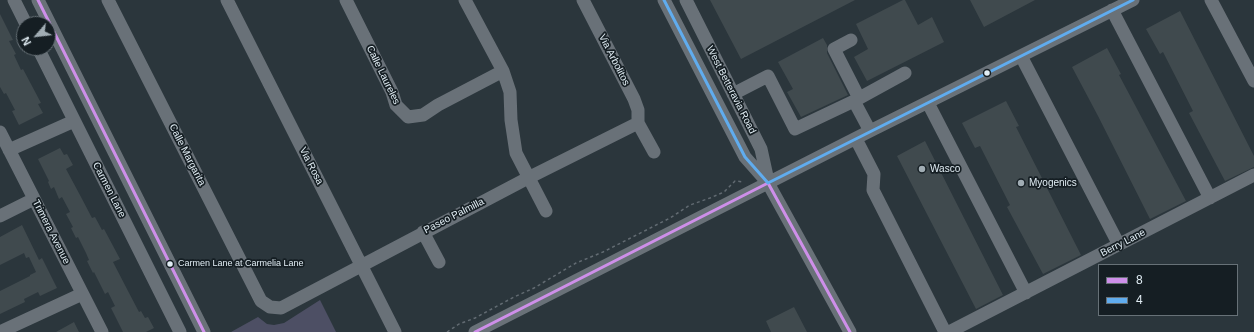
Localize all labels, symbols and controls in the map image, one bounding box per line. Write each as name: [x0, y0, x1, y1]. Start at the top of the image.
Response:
north arrow: [16, 16, 56, 56]
street label: Via Arbolitos: [596, 32, 632, 88]
text: N: [19, 35, 33, 47]
street label: Calle Laureles: [364, 44, 402, 106]
street label: West Betteravia Road: [704, 44, 758, 136]
unlabelled marker: [982, 68, 992, 78]
street label: Calle Margarita: [166, 122, 208, 188]
street label: Via Rosa: [296, 145, 326, 187]
street label: Carmen Lane: [90, 160, 128, 220]
place label: Wasco: [930, 163, 960, 175]
marker: Wasco: [917, 164, 927, 174]
place label: Myogenics: [1029, 177, 1077, 189]
marker: Myogenics: [1016, 178, 1026, 188]
street label: Paseo Palmilla: [422, 196, 486, 236]
street label: Trimera Avenue: [30, 198, 72, 266]
street label: Berry Lane: [1098, 227, 1148, 259]
marker: Carmen Lane at Carmelia Lane: [165, 259, 175, 269]
place label: Carmen Lane at Carmelia Lane: [178, 259, 304, 269]
legend: [1098, 264, 1238, 316]
text: 8: [1136, 273, 1143, 287]
text: 4: [1136, 293, 1143, 307]

